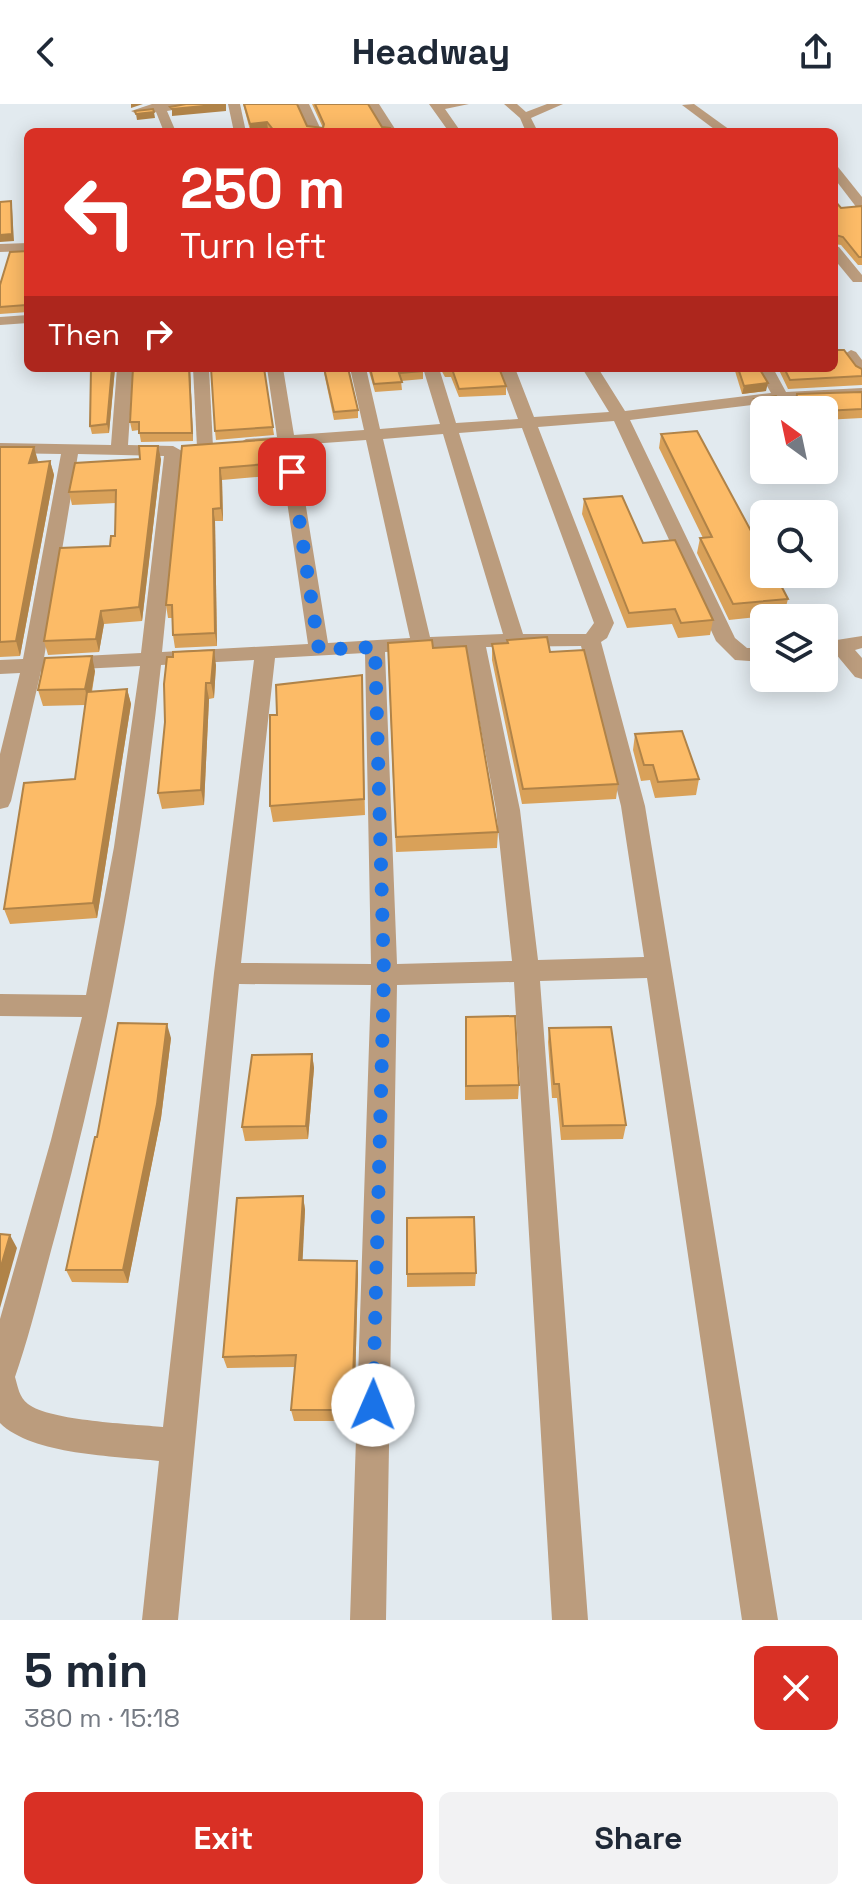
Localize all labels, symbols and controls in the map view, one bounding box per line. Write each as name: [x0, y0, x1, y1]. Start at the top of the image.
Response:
text: Headway: [352, 29, 510, 75]
icon: back: [24, 30, 68, 74]
icon: share: [794, 30, 838, 74]
text: 250 m: [180, 153, 345, 224]
icon: left: [48, 160, 152, 264]
text: Turn left: [180, 223, 327, 269]
icon: right: [136, 312, 180, 356]
text: Then: [48, 315, 120, 354]
north arrow: [750, 396, 838, 484]
map controls: [750, 396, 838, 692]
pin: [258, 438, 326, 506]
icon: arrive: [270, 450, 314, 494]
button: search: [750, 500, 838, 588]
button: layers: [750, 604, 838, 692]
position arrow: [331, 1363, 415, 1447]
text: 5 min: [24, 1640, 148, 1701]
button: close: [754, 1646, 838, 1730]
text: 380 m · 15:18: [24, 1701, 180, 1735]
button: Exit: [24, 1792, 423, 1884]
button: Share: [439, 1792, 838, 1884]

